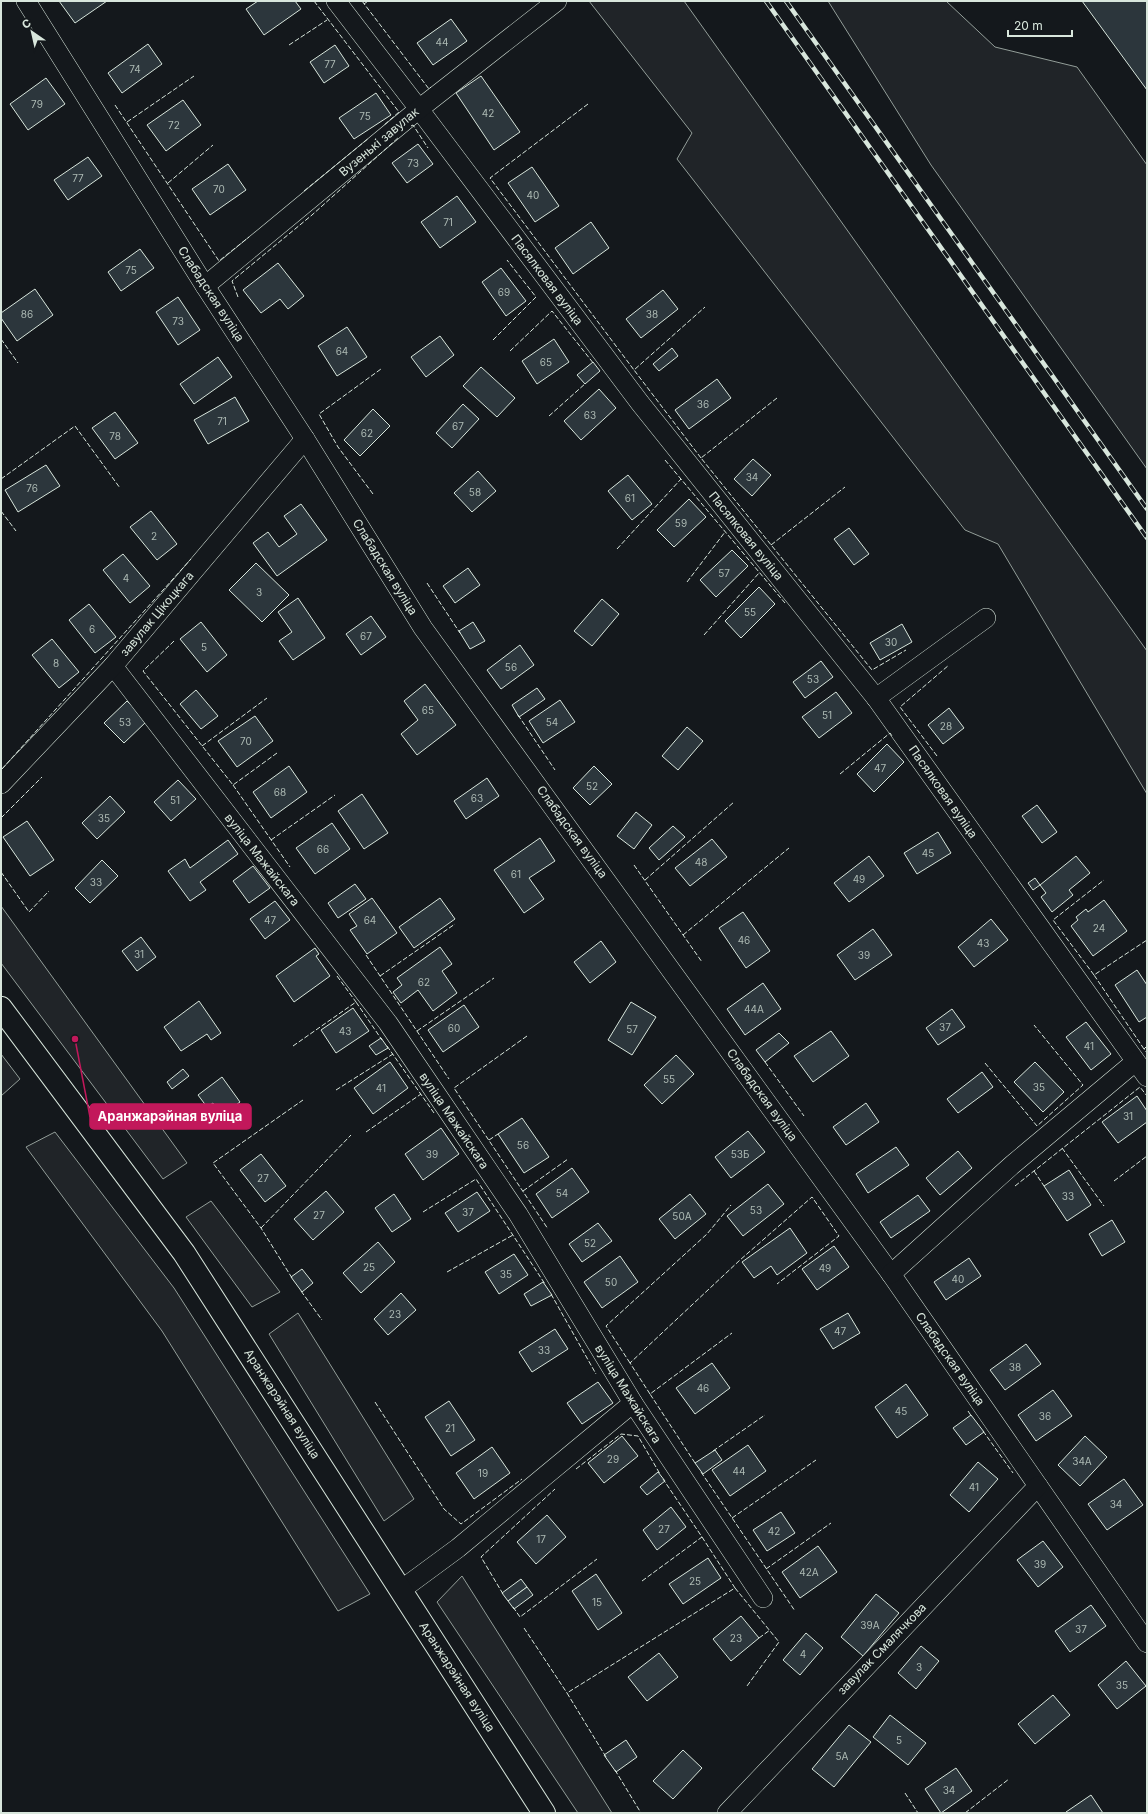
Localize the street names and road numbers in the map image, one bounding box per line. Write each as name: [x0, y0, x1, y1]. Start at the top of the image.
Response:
street label: Вузенькі завулак: [336, 104, 422, 179]
street label: Пасялковая вуліца: [508, 231, 586, 328]
street label: Слабадская вуліца: [175, 243, 248, 344]
street label: Пасялковая вуліца: [706, 488, 787, 583]
street label: Слабадская вуліца: [350, 516, 421, 618]
street label: завулак Цікоцкага: [117, 568, 197, 659]
street label: Пасялковая вуліца: [906, 742, 981, 841]
street label: Слабадская вуліца: [534, 783, 611, 881]
street label: вуліца Мажайскага: [222, 810, 303, 909]
street label: Слабадская вуліца: [724, 1046, 801, 1144]
street label: вуліца Мажайскага: [417, 1070, 492, 1172]
street label: Слабадская вуліца: [913, 1309, 988, 1408]
street label: вуліца Мажайскага: [592, 1342, 665, 1446]
street label: Аранжарэйная вуліца: [241, 1346, 324, 1461]
street label: завулак Смалячкова: [834, 1600, 929, 1698]
street label: Аранжарэйная вуліца: [416, 1619, 499, 1734]

